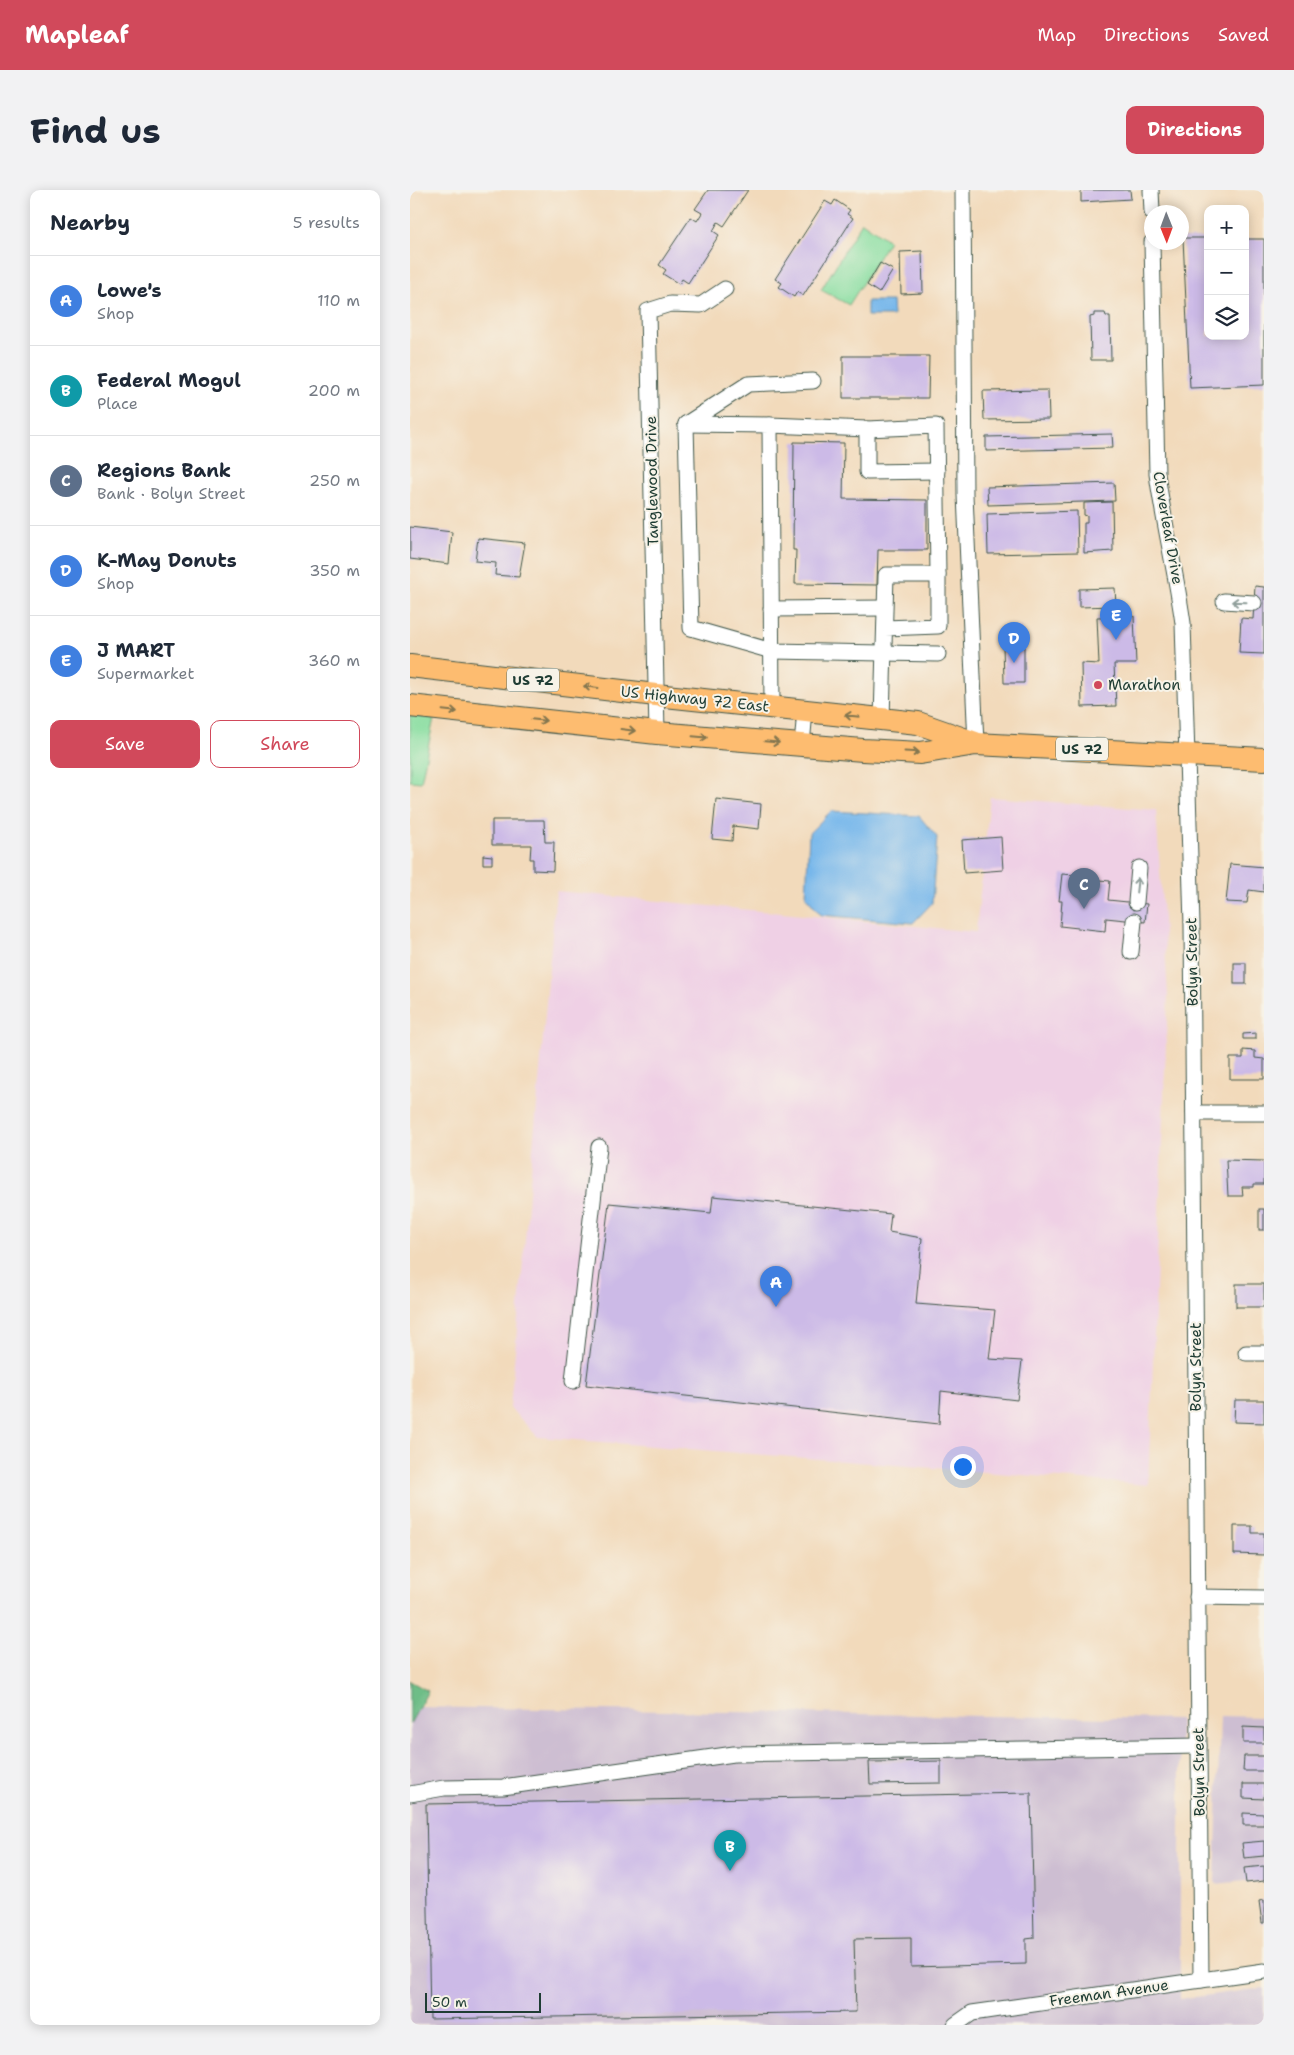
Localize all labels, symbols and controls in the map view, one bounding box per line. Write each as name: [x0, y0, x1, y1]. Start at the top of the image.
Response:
text: Mapleaf: [25, 19, 129, 51]
text: Map: [1038, 23, 1076, 47]
text: Directions: [1104, 23, 1190, 47]
text: Saved: [1218, 23, 1269, 47]
button: Directions: [1126, 106, 1264, 154]
text: Find us: [30, 107, 161, 154]
north arrow: [1144, 205, 1189, 250]
map controls: [1204, 205, 1249, 340]
button: +: [1204, 205, 1249, 250]
text: Nearby: [50, 209, 130, 237]
text: 5 results: [293, 212, 360, 233]
button: −: [1204, 250, 1249, 295]
text: Lowe's: [97, 278, 162, 303]
text: A: [60, 290, 72, 311]
text: 110 m: [317, 290, 360, 311]
button: layers: [1204, 295, 1249, 340]
text: Shop: [97, 303, 134, 324]
text: Federal Mogul: [97, 368, 241, 393]
text: B: [61, 380, 71, 401]
text: 200 m: [308, 380, 360, 401]
text: Place: [97, 393, 138, 414]
street label: Tanglewood Drive: [641, 416, 663, 546]
text: Regions Bank: [97, 458, 231, 483]
text: C: [61, 470, 71, 491]
text: 250 m: [309, 470, 360, 491]
street label: Cloverleaf Drive: [1148, 470, 1188, 586]
text: Bank · Bolyn Street: [97, 483, 245, 504]
text: K-May Donuts: [97, 548, 237, 573]
text: D: [60, 560, 72, 581]
text: 350 m: [309, 560, 360, 581]
text: Shop: [97, 573, 134, 594]
one-way arrow: [1231, 597, 1248, 607]
pin: E: [1100, 599, 1132, 640]
pin: D: [998, 622, 1030, 663]
text: J MART: [97, 638, 175, 663]
text: E: [61, 650, 71, 671]
text: 360 m: [308, 650, 360, 671]
text: Supermarket: [97, 663, 194, 684]
road number: US 72: [507, 668, 559, 692]
place label: Marathon: [1108, 675, 1180, 695]
marker: Marathon: [1092, 679, 1104, 691]
street label: US Highway 72 East: [620, 681, 770, 717]
one-way arrow: [583, 682, 599, 692]
one-way arrow: [442, 706, 458, 716]
one-way arrow: [845, 711, 861, 720]
one-way arrow: [531, 715, 547, 725]
button: Save: [50, 720, 200, 768]
button: Share: [210, 720, 360, 768]
one-way arrow: [620, 725, 636, 735]
one-way arrow: [692, 732, 708, 741]
one-way arrow: [764, 738, 780, 747]
road number: US 72: [1056, 738, 1108, 760]
one-way arrow: [903, 748, 919, 757]
pin: C: [1068, 868, 1100, 909]
one-way arrow: [1132, 877, 1142, 893]
street label: Bolyn Street: [1181, 917, 1203, 1007]
pin: A: [760, 1266, 792, 1307]
street label: Bolyn Street: [1186, 1323, 1206, 1411]
your location: [950, 1454, 976, 1480]
street label: Bolyn Street: [1188, 1727, 1210, 1817]
pin: B: [714, 1830, 746, 1871]
street label: Freeman Avenue: [1048, 1975, 1170, 2011]
scale bar: [425, 1990, 541, 2013]
text: 50 m: [432, 1993, 467, 2011]

